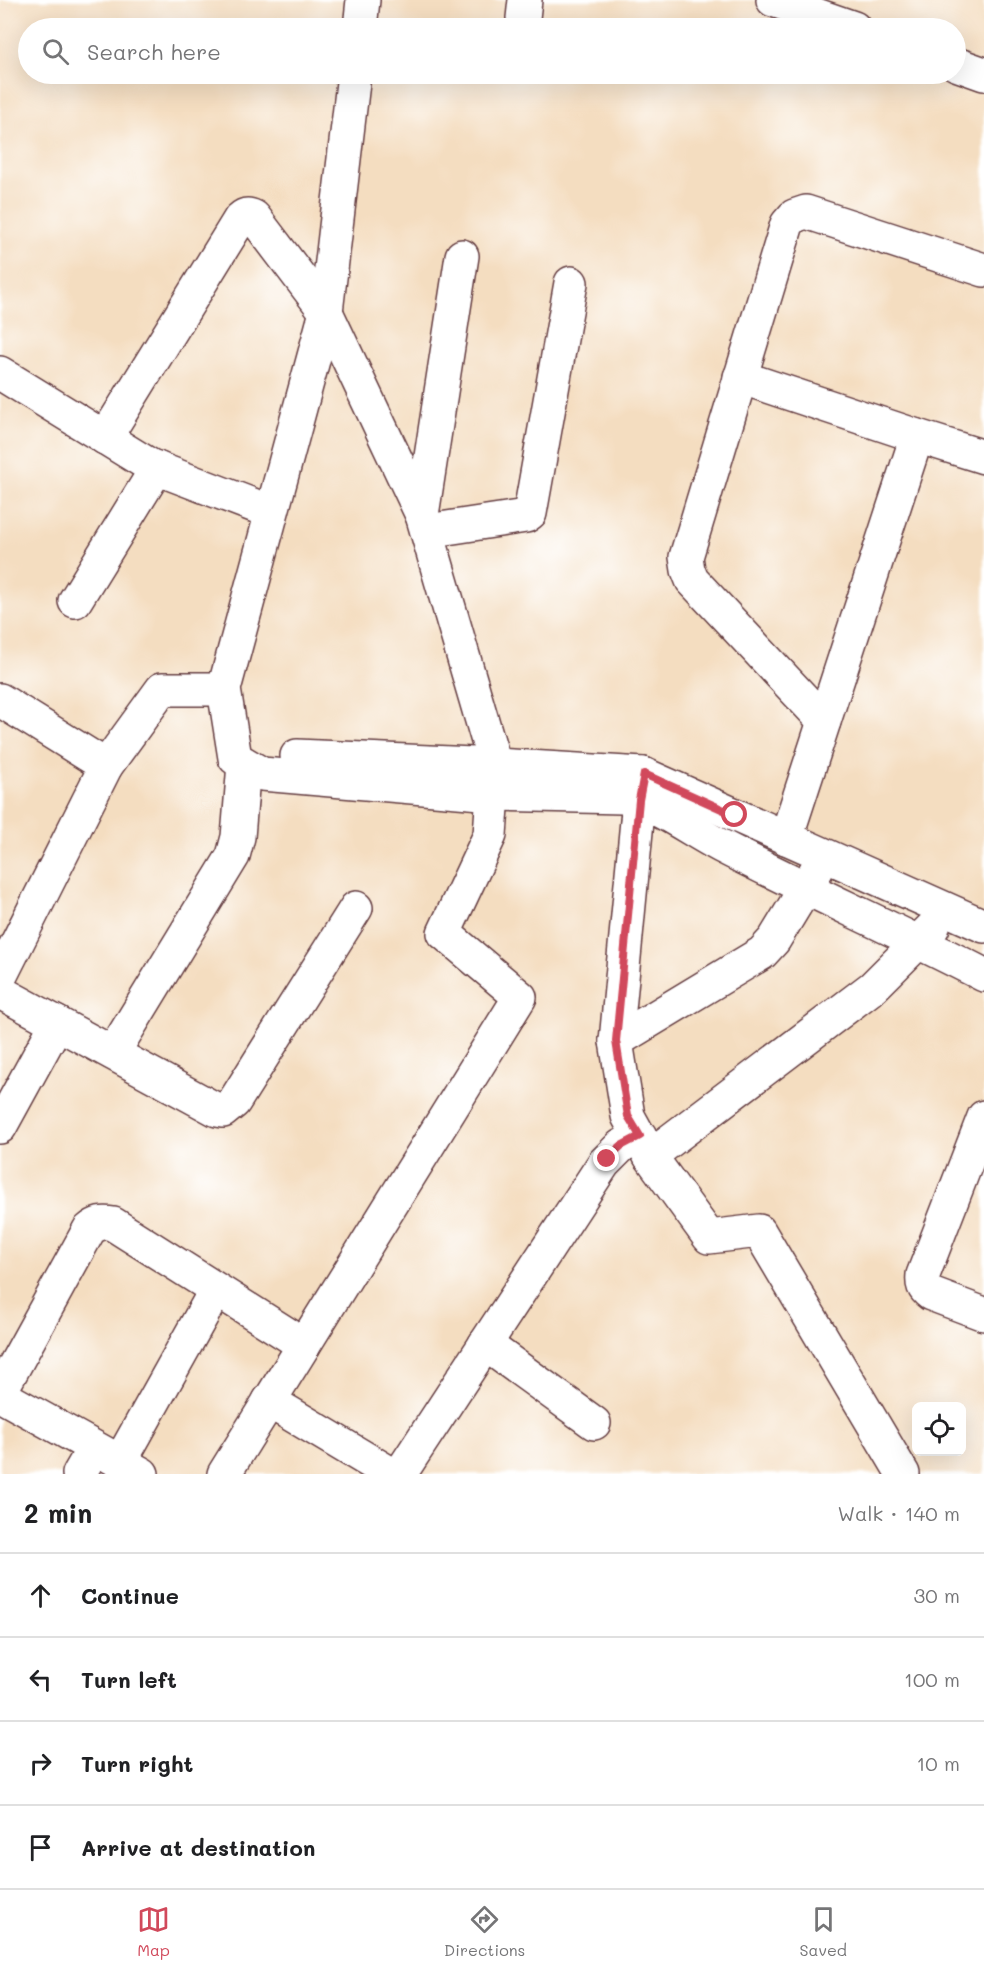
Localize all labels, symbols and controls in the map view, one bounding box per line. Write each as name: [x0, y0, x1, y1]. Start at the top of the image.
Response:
search box: [18, 18, 966, 84]
icon: search: [39, 35, 72, 68]
text: Search here: [87, 37, 221, 66]
route start: [721, 801, 747, 827]
route end: [593, 1145, 619, 1171]
map controls: [912, 1402, 966, 1456]
button: locate: [912, 1402, 966, 1456]
text: 2 min: [24, 1496, 92, 1530]
text: Walk · 140 m: [837, 1500, 960, 1526]
icon: ahead: [24, 1579, 57, 1612]
text: Continue: [81, 1581, 179, 1610]
text: 30 m: [914, 1582, 960, 1608]
icon: left: [24, 1663, 57, 1696]
text: Turn left: [81, 1665, 177, 1694]
text: 100 m: [904, 1666, 960, 1692]
icon: right: [24, 1747, 57, 1780]
text: Turn right: [81, 1749, 193, 1778]
text: 10 m: [916, 1750, 960, 1776]
icon: arrive: [24, 1831, 57, 1864]
text: Arrive at destination: [81, 1833, 316, 1862]
tab: Map: [137, 1903, 170, 1960]
tab: Directions: [444, 1903, 525, 1960]
tab: Saved: [799, 1903, 847, 1960]

